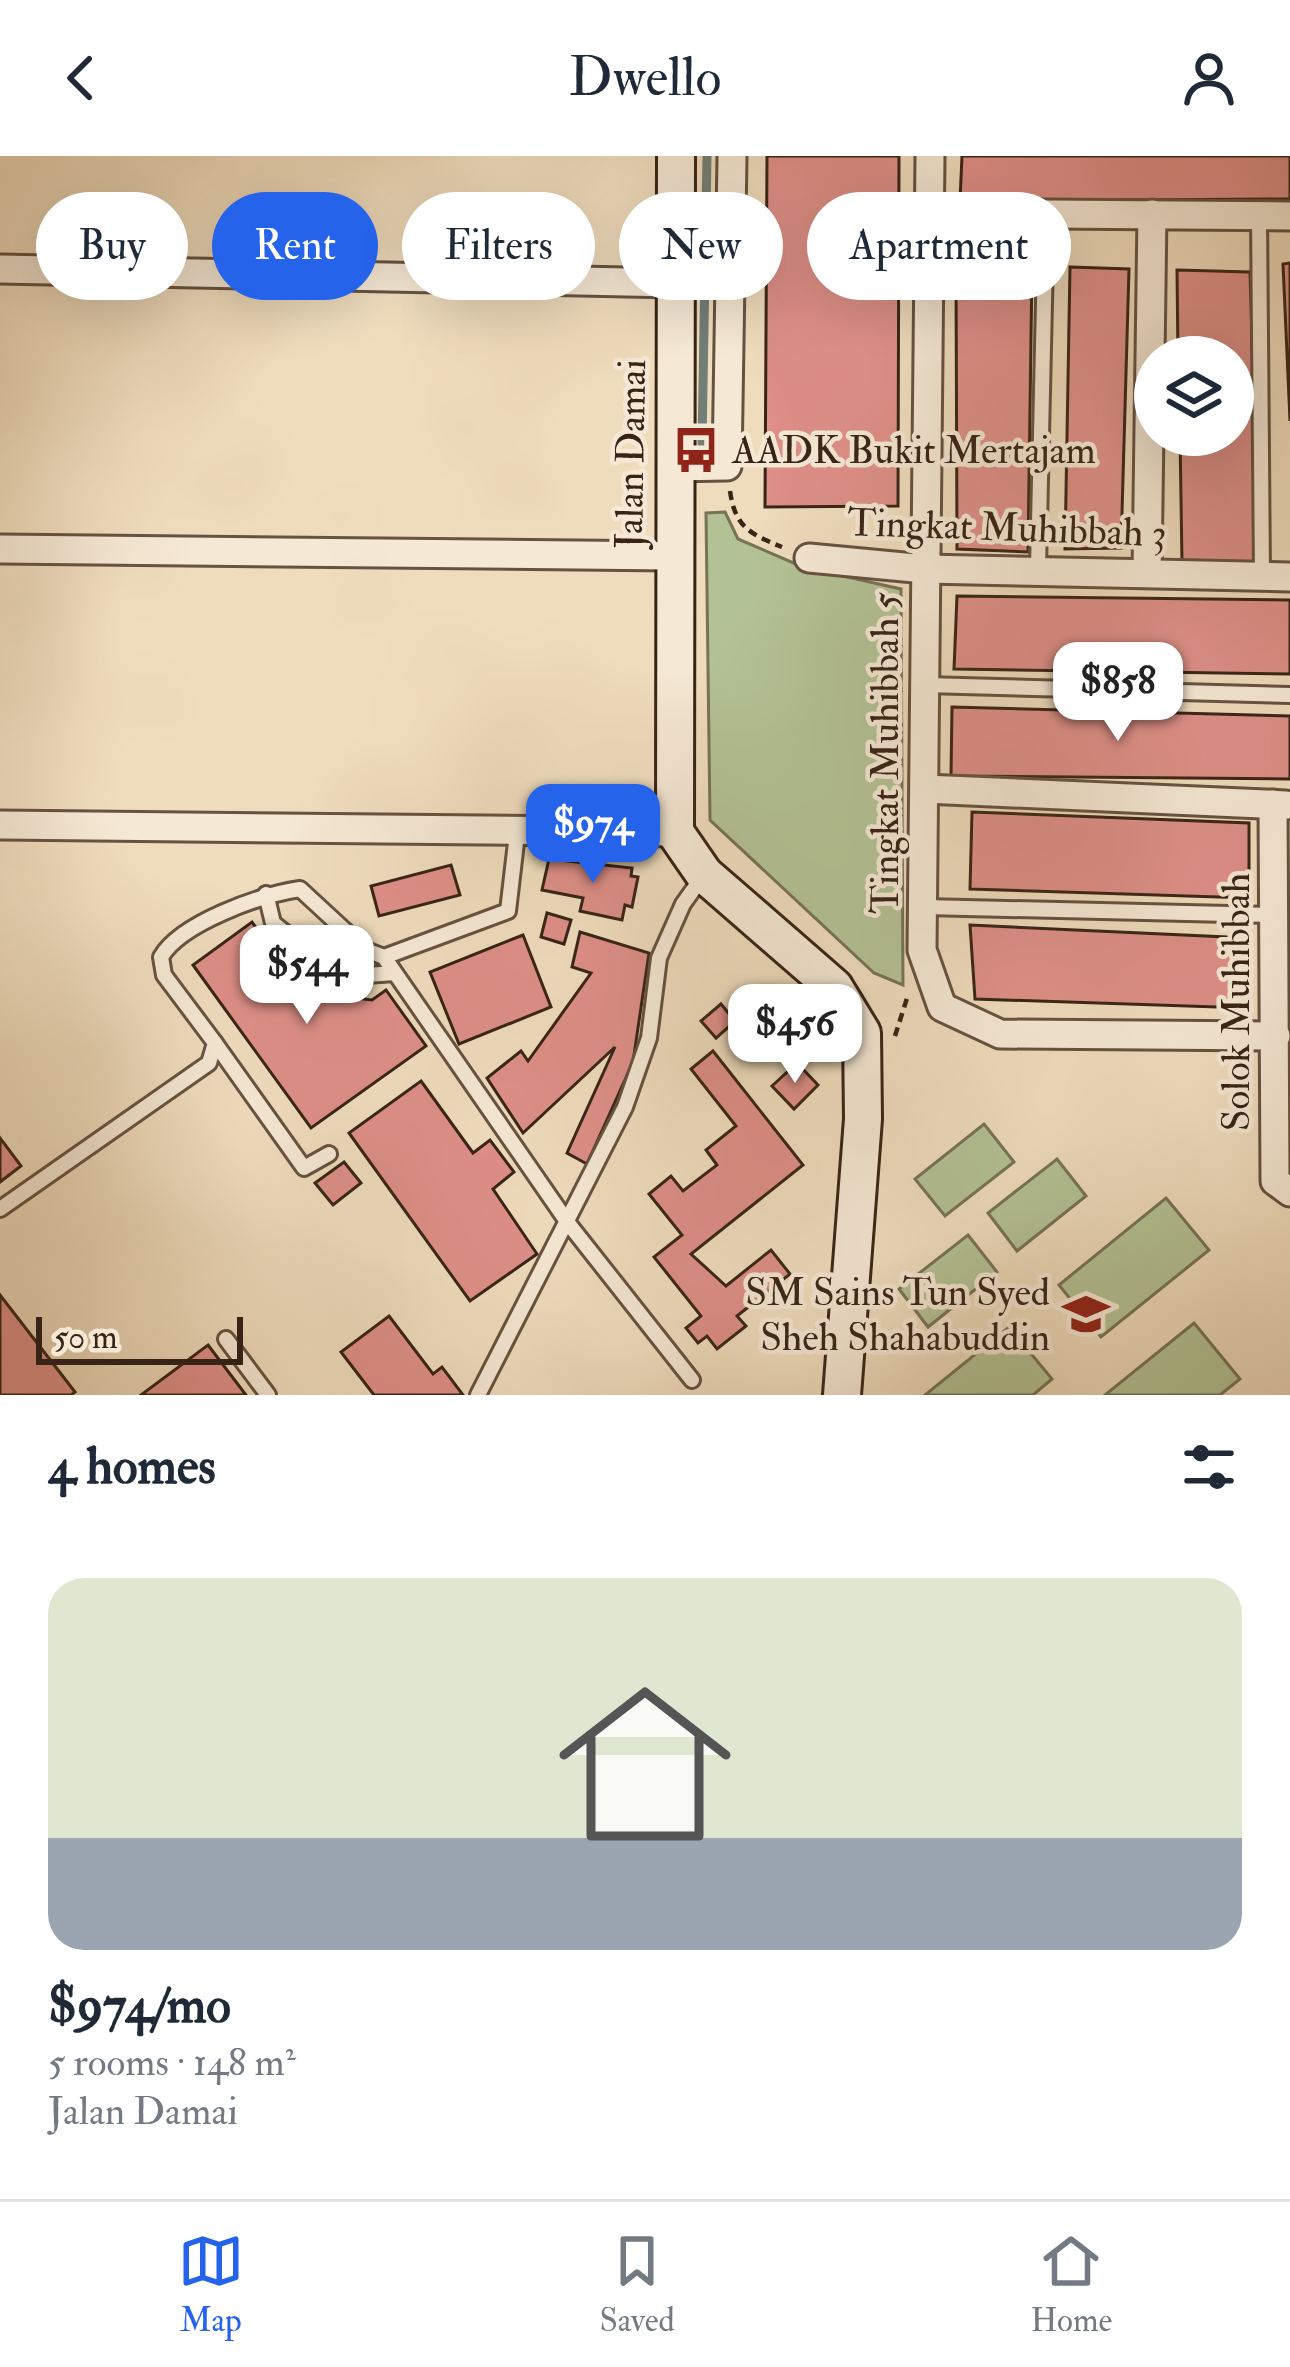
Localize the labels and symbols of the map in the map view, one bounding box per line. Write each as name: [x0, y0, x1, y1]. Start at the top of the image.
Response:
street label: Jalan Damai: [605, 359, 657, 550]
bus stop icon: AADK Bukit Mertajam: [671, 425, 721, 475]
place label: AADK Bukit Mertajam: [731, 426, 1096, 475]
street label: Tingkat Muhibbah 3: [847, 498, 1167, 558]
street label: Tingkat Muhibbah 5: [861, 592, 910, 914]
pin: $858: [1047, 642, 1189, 744]
pin: $974: [522, 784, 664, 886]
street label: Solok Muhibbah: [1212, 873, 1261, 1131]
pin: $544: [236, 925, 378, 1027]
pin: $456: [724, 984, 866, 1086]
place label: SM Sains Tun Syed Sheh Shahabuddin: [745, 1268, 1050, 1362]
school or university icon: SM Sains Tun Syed Sheh Shahabuddin: [1061, 1289, 1111, 1339]
scale bar: [36, 1311, 243, 1364]

